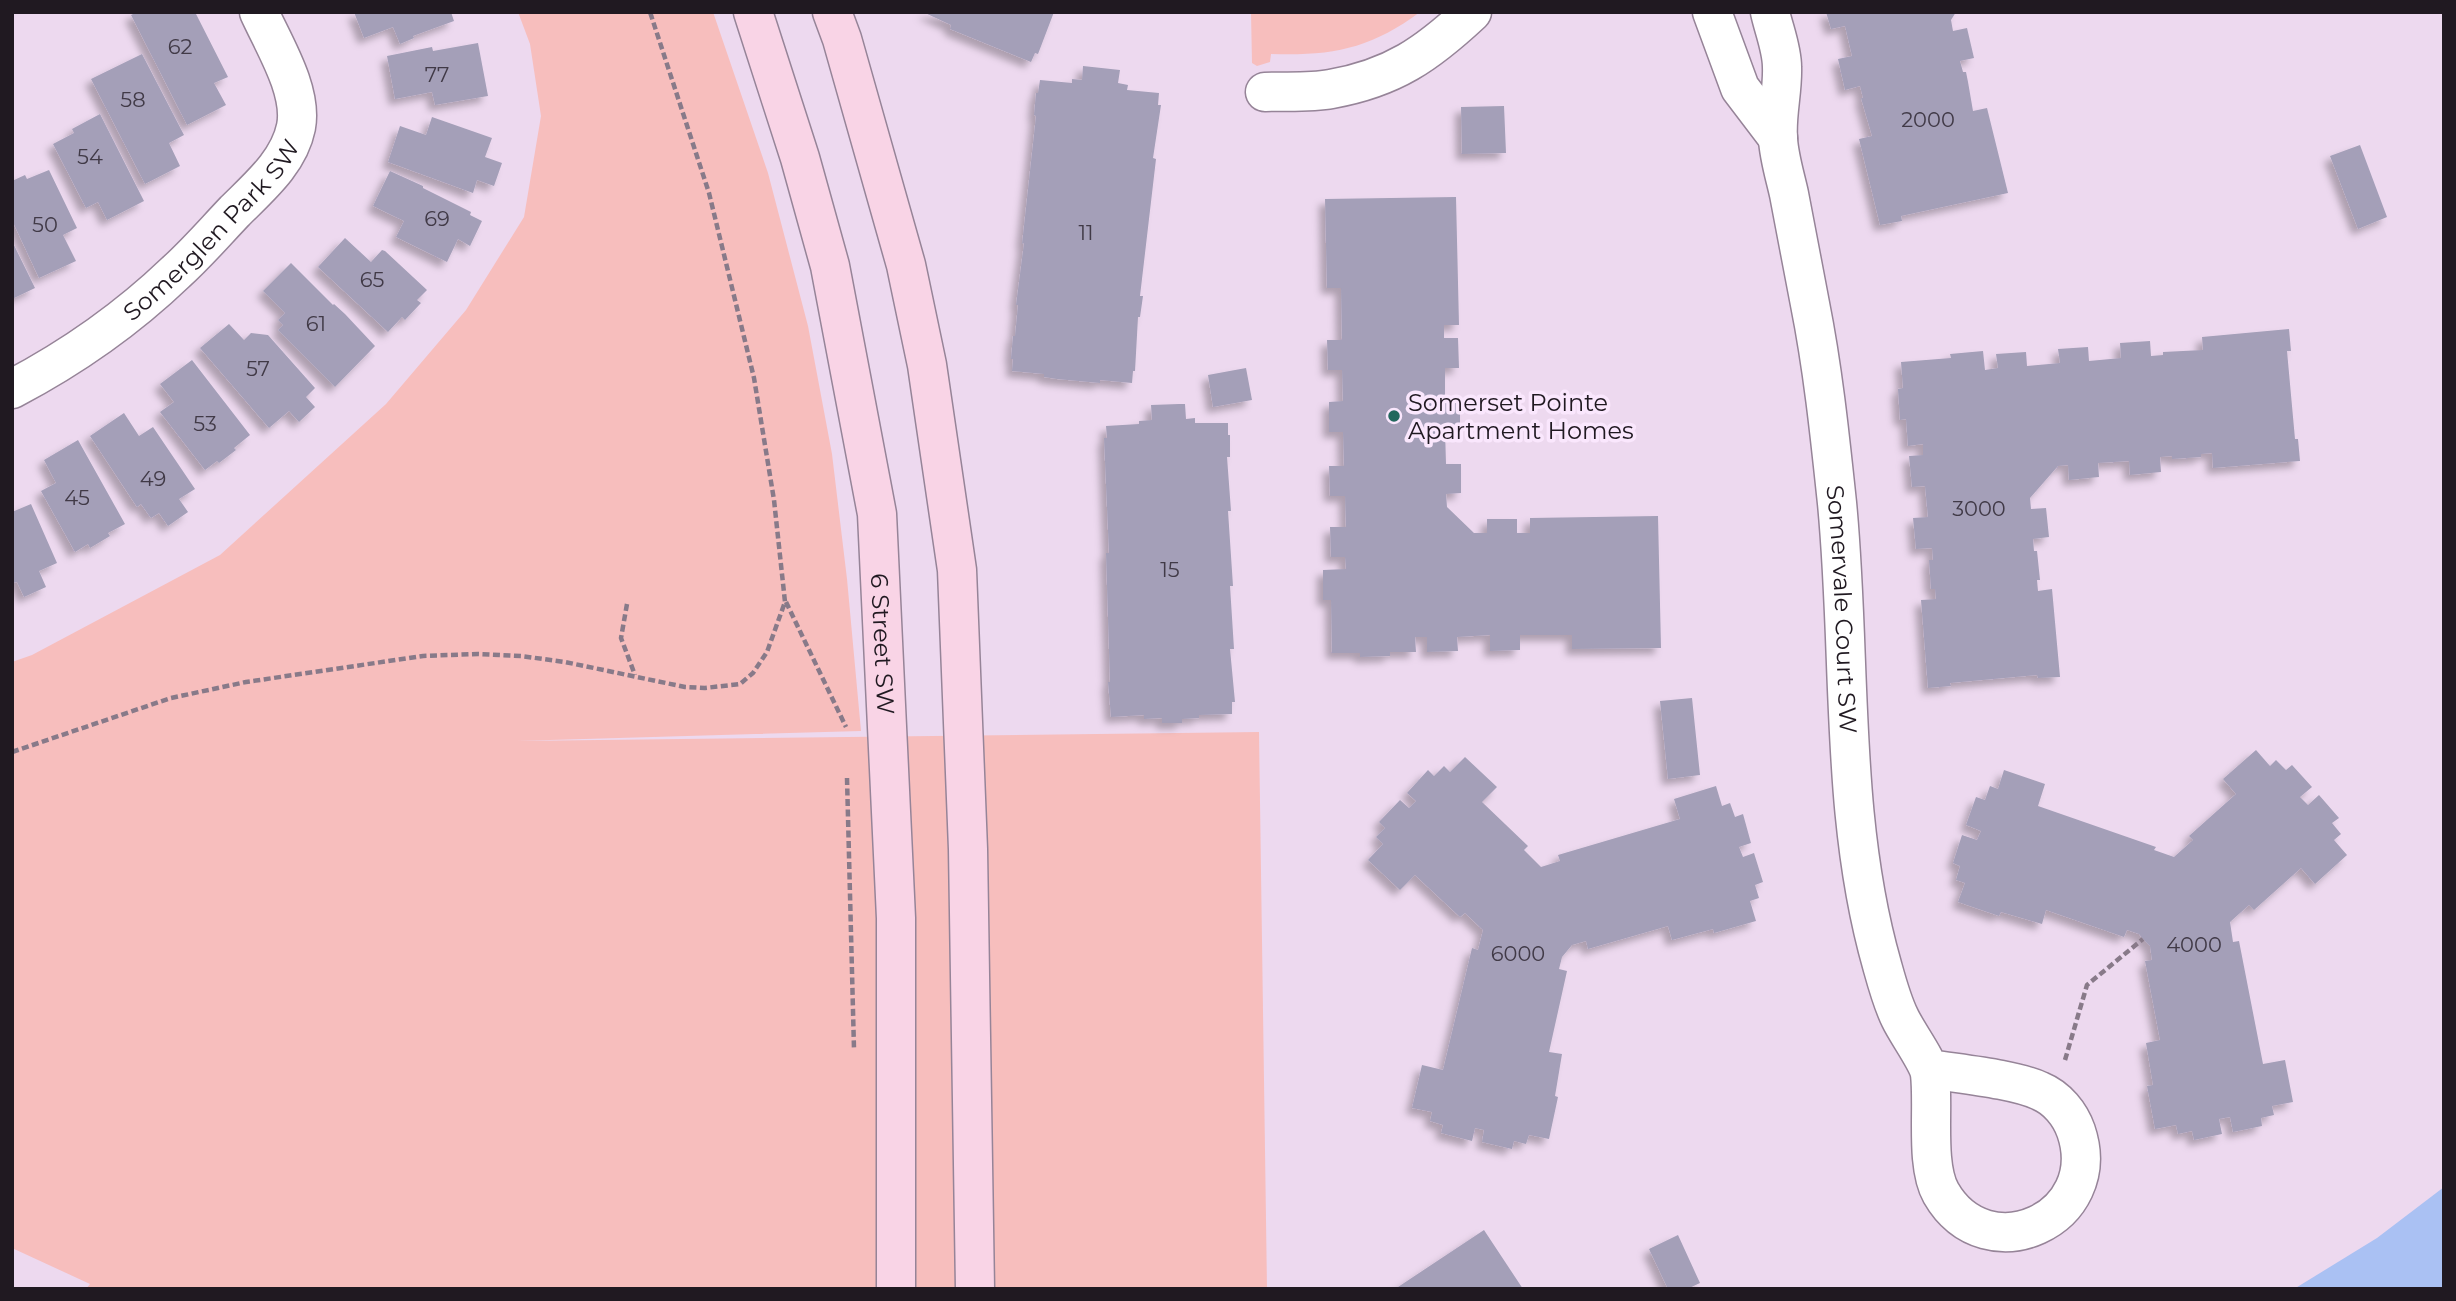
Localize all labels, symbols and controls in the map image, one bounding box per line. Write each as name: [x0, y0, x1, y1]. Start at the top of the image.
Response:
house number: 62: [168, 34, 192, 59]
house number: 77: [425, 62, 449, 87]
house number: 58: [120, 87, 146, 112]
house number: 2000: [1901, 107, 1955, 132]
street label: Somerglen Park SW: [117, 134, 305, 326]
house number: 54: [77, 144, 103, 169]
house number: 69: [424, 206, 450, 231]
house number: 50: [32, 212, 58, 237]
house number: 11: [1078, 220, 1094, 245]
house number: 65: [360, 267, 384, 292]
house number: 61: [306, 311, 326, 336]
house number: 57: [246, 356, 270, 381]
place label: Somerset Pointe Apartment Homes: [1408, 388, 1634, 445]
marker: Somerset Pointe Apartment Homes: [1386, 408, 1402, 424]
house number: 53: [193, 411, 217, 436]
house number: 49: [140, 466, 166, 491]
street label: Somervale Court SW: [1821, 484, 1863, 734]
house number: 45: [64, 485, 90, 510]
house number: 3000: [1952, 496, 2006, 521]
house number: 15: [1160, 557, 1180, 582]
street label: 6 Street SW: [865, 573, 901, 715]
house number: 4000: [2166, 932, 2222, 957]
house number: 6000: [1491, 941, 1545, 966]

